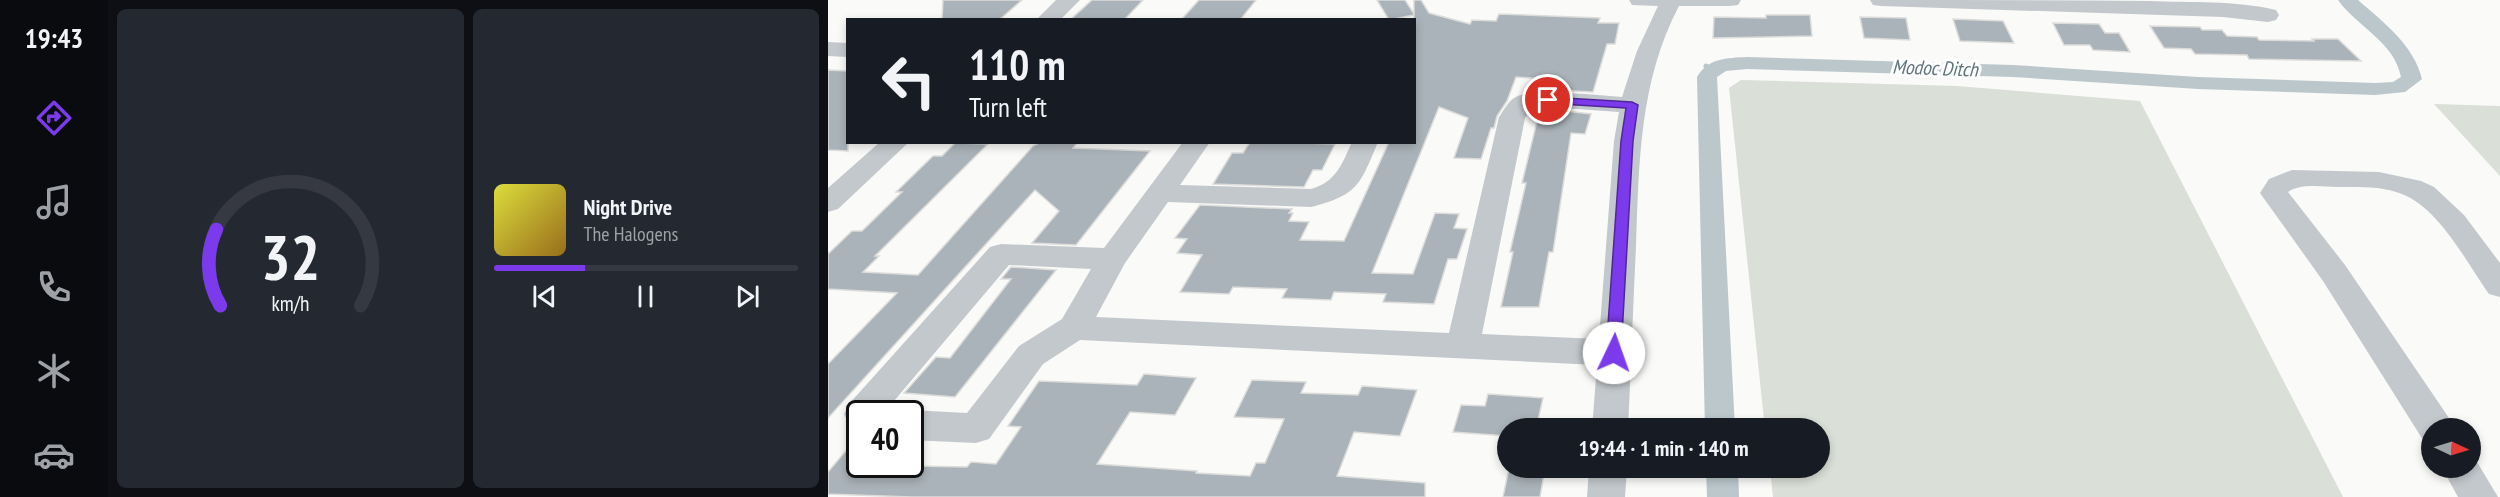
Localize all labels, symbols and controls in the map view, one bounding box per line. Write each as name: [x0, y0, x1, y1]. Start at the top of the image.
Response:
text: 19:43: [25, 21, 83, 55]
text: 110 m: [969, 37, 1066, 92]
icon: left: [870, 42, 948, 120]
water label: Modoc Ditch: [1892, 54, 1980, 83]
pin: [1522, 74, 1573, 125]
icon: arrive: [1531, 83, 1564, 116]
text: Turn left: [969, 90, 1047, 124]
icon: directions: [33, 97, 75, 139]
icon: music: [33, 181, 75, 223]
text: Night Drive: [584, 193, 672, 221]
text: 32: [260, 216, 320, 297]
text: The Halogens: [584, 221, 678, 247]
icon: phone: [33, 266, 75, 308]
icon: previous: [528, 280, 561, 313]
icon: pause: [629, 280, 662, 313]
icon: next: [731, 280, 764, 313]
text: km/h: [271, 289, 309, 317]
position arrow: [1582, 321, 1646, 385]
icon: climate: [33, 350, 75, 392]
speed limit sign: 40: [846, 400, 924, 478]
north arrow: [2421, 418, 2481, 478]
map controls: [2421, 418, 2481, 478]
icon: car: [33, 434, 75, 476]
text: 19:44 · 1 min · 140 m: [1578, 434, 1749, 462]

